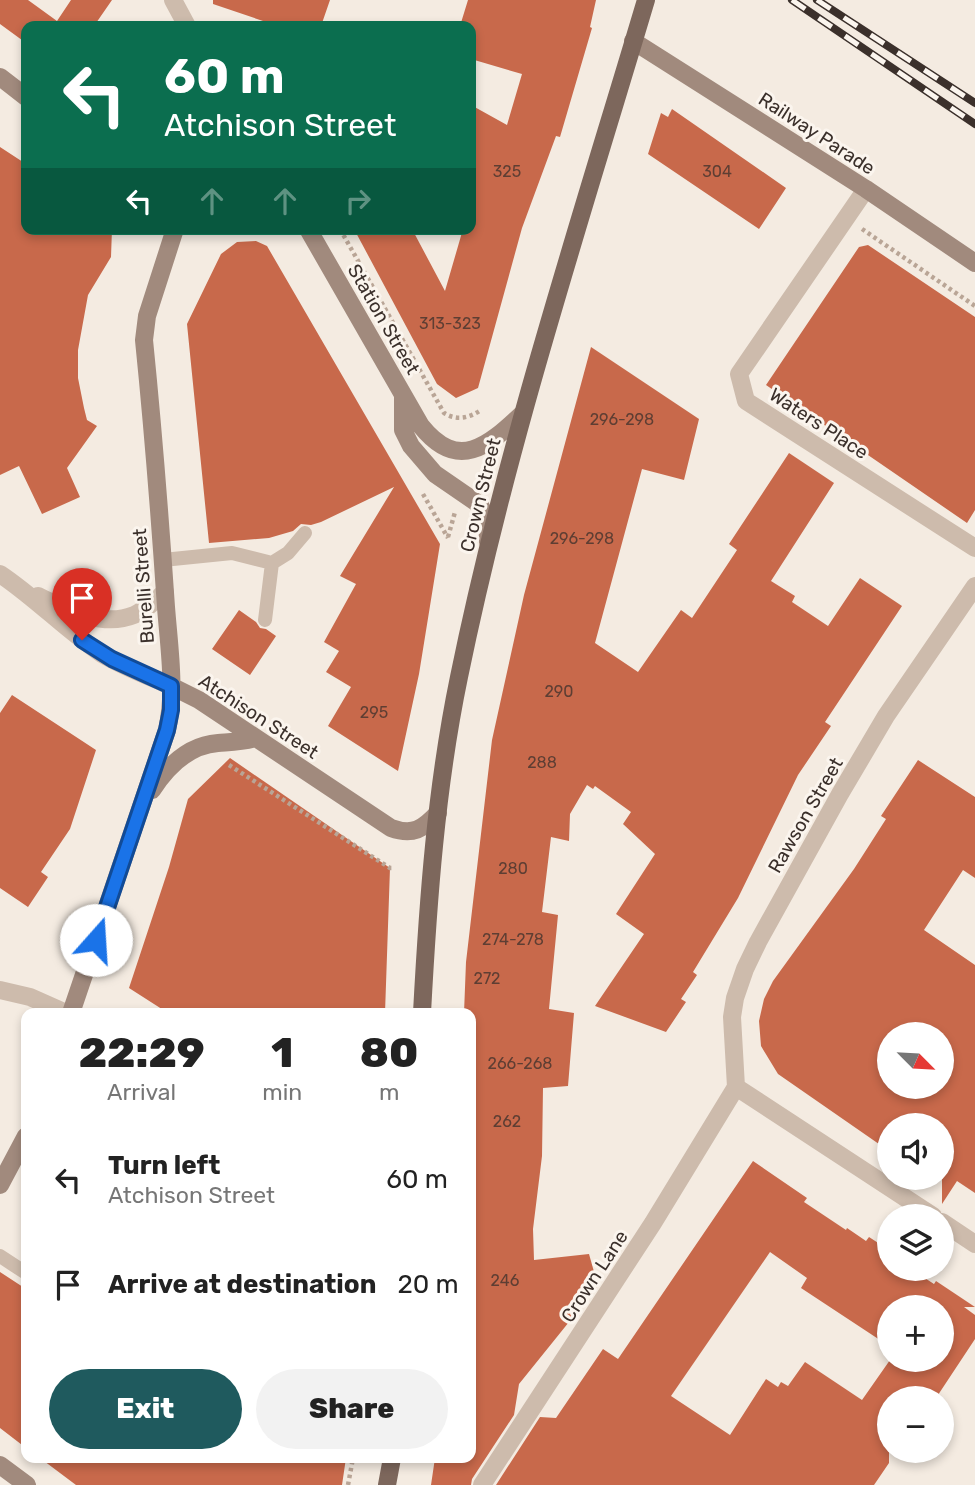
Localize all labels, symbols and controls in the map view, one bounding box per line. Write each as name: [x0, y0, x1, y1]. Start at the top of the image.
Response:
text: 60 m: [164, 47, 285, 105]
icon: left: [49, 49, 140, 140]
street label: Railway Parade: [754, 87, 879, 180]
text: Atchison Street: [164, 106, 396, 144]
house number: 325: [493, 162, 521, 181]
house number: 304: [702, 162, 732, 181]
icon: left: [120, 182, 158, 220]
icon: ahead: [193, 182, 231, 220]
icon: ahead: [266, 182, 304, 220]
icon: right: [339, 182, 377, 220]
street label: Station Street: [343, 260, 425, 379]
house number: 313-323: [419, 314, 481, 333]
street label: Waters Place: [765, 383, 872, 464]
house number: 296-298: [590, 410, 654, 429]
street label: Crown Street: [455, 435, 506, 555]
street label: Burelli Street: [128, 527, 159, 644]
house number: 296-298: [550, 529, 614, 548]
pin: [52, 568, 112, 640]
icon: arrive: [63, 579, 101, 617]
street label: Atchison Street: [195, 669, 323, 764]
house number: 290: [544, 682, 574, 701]
house number: 295: [360, 703, 388, 722]
house number: 288: [527, 753, 557, 772]
street label: Rawson Street: [763, 753, 848, 877]
house number: 280: [498, 859, 528, 878]
position arrow: [59, 903, 133, 977]
house number: 274-278: [482, 930, 544, 949]
house number: 272: [474, 969, 501, 988]
north arrow: [877, 1022, 954, 1099]
map controls: [877, 1022, 954, 1463]
text: 22:29: [79, 1028, 205, 1078]
text: 1: [271, 1028, 293, 1078]
text: 80: [360, 1028, 418, 1078]
house number: 266-268: [487, 1054, 553, 1073]
text: Arrival: [107, 1078, 176, 1106]
text: min: [262, 1078, 302, 1106]
text: m: [379, 1078, 399, 1106]
house number: 262: [493, 1112, 521, 1131]
button: sound: [877, 1113, 954, 1190]
text: Turn left: [108, 1150, 220, 1181]
icon: left: [49, 1161, 87, 1199]
text: 60 m: [386, 1164, 448, 1195]
text: Atchison Street: [108, 1181, 275, 1209]
button: layers: [877, 1204, 954, 1281]
street label: Crown Lane: [556, 1226, 633, 1327]
icon: arrive: [49, 1266, 87, 1304]
text: Arrive at destination: [108, 1269, 376, 1300]
text: 20 m: [397, 1269, 459, 1300]
house number: 246: [491, 1271, 520, 1290]
button: +: [877, 1295, 954, 1372]
button: Exit: [49, 1369, 242, 1449]
button: Share: [256, 1369, 448, 1449]
button: −: [877, 1386, 954, 1463]

